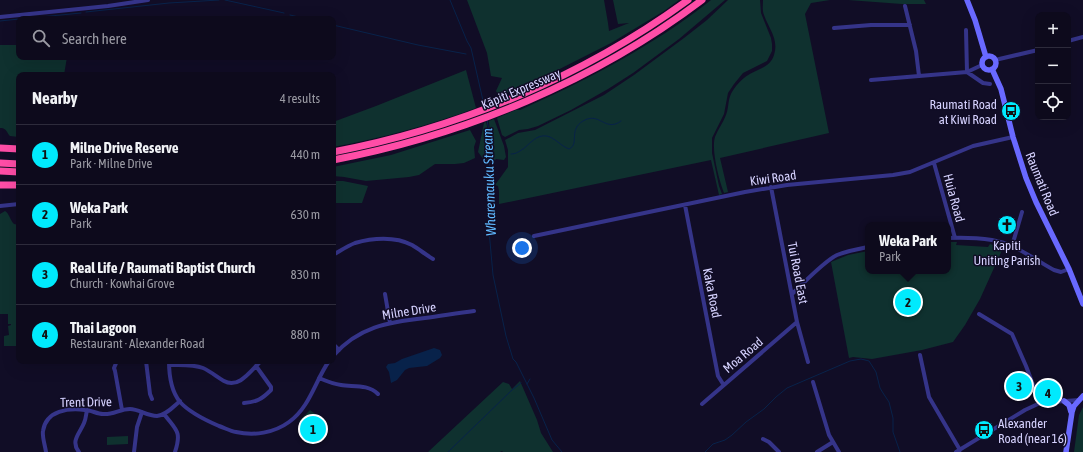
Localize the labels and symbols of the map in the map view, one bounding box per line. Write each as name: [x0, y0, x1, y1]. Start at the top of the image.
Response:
street label: Kāpiti Expressway: [479, 65, 564, 112]
place label: Raumati Road at Kiwi Road: [929, 97, 997, 127]
bus stop icon: Raumati Road at Kiwi Road: [1000, 100, 1022, 122]
water label: Wharemauku Stream: [479, 128, 499, 236]
street label: Raumati Road: [1022, 150, 1062, 218]
street label: Kiwi Road: [749, 167, 797, 189]
street label: Huia Road: [940, 172, 968, 224]
church icon: Kapiti Uniting Parish: [996, 214, 1018, 236]
your location: [512, 238, 532, 258]
place label: Kapiti Uniting Parish: [973, 238, 1041, 268]
street label: Tui Road East: [785, 241, 811, 305]
street label: Kaka Road: [700, 267, 724, 319]
pin: 2: [895, 287, 921, 317]
street label: Milne Drive: [381, 299, 437, 323]
street label: Moa Road: [720, 334, 766, 376]
pin: 3: [1006, 371, 1032, 401]
pin: 4: [1035, 378, 1061, 408]
street label: Trent Drive: [60, 394, 112, 410]
pin: 1: [300, 414, 326, 444]
place label: Alexander Road (near 16): [998, 416, 1067, 446]
bus stop icon: Alexander Road (near 16): [973, 419, 995, 441]

